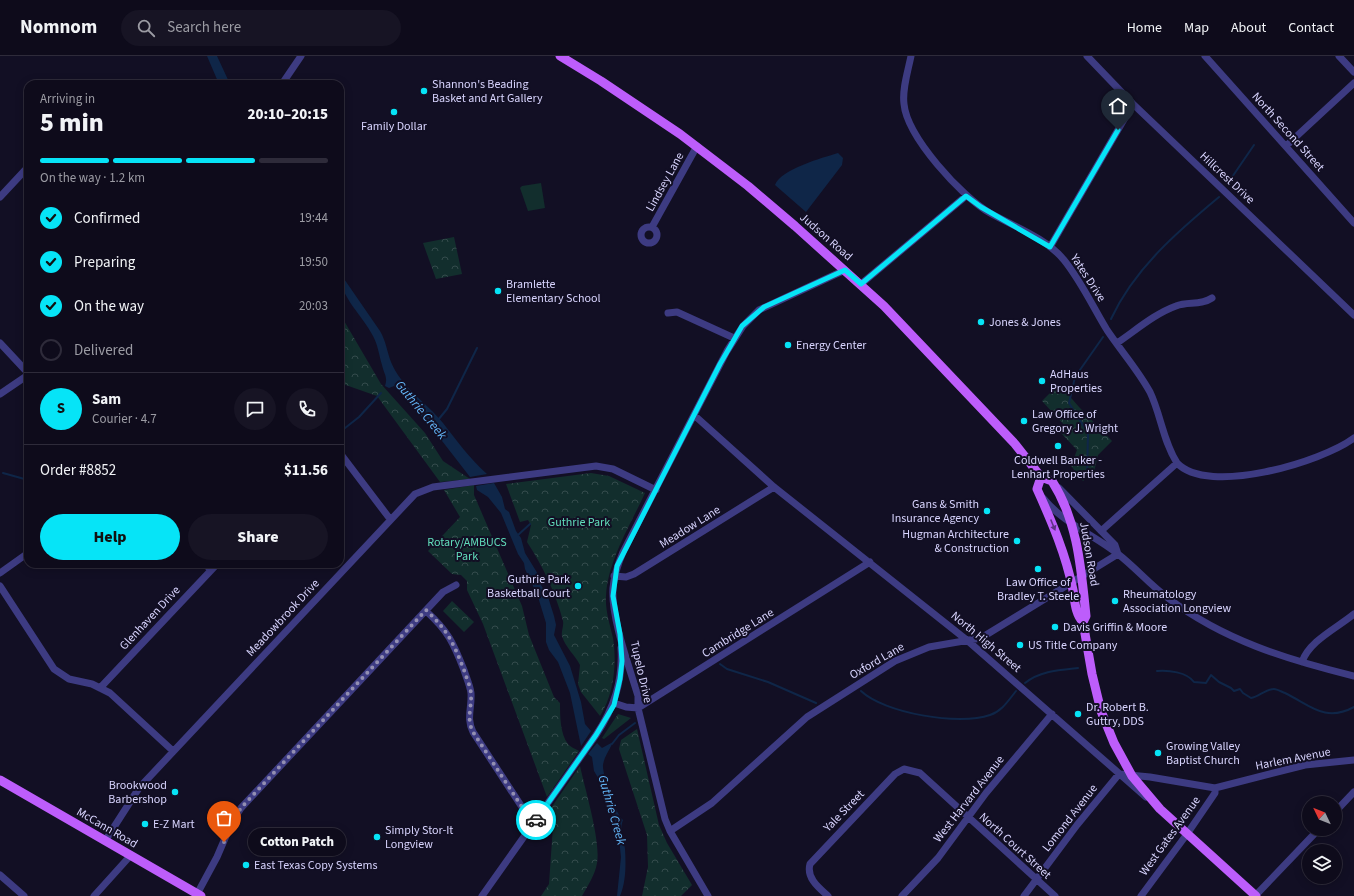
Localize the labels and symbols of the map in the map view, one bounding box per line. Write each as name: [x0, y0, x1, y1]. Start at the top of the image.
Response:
place label: Shannon's Beading Basket and Art Gallery: [432, 76, 543, 107]
marker: Shannon's Beading Basket and Art Gallery: [419, 86, 429, 96]
pin: [1101, 89, 1135, 130]
street label: North Second Street: [1248, 89, 1328, 175]
marker: Family Dollar: [389, 107, 399, 117]
place label: Family Dollar: [361, 118, 428, 135]
street label: Hillcrest Drive: [1196, 148, 1258, 208]
street label: Lindsey Lane: [642, 149, 688, 215]
street label: Judson Road: [796, 209, 856, 265]
street label: Yates Drive: [1066, 250, 1110, 305]
place label: Bramlette Elementary School: [506, 276, 601, 307]
marker: Bramlette Elementary School: [493, 286, 503, 296]
place label: Jones & Jones: [989, 314, 1061, 331]
marker: Jones & Jones: [976, 317, 986, 327]
place label: Energy Center: [796, 337, 867, 354]
marker: Energy Center: [783, 340, 793, 350]
place label: AdHaus Properties: [1050, 366, 1102, 397]
marker: AdHaus Properties: [1037, 376, 1047, 386]
water label: Guthrie Creek: [391, 377, 452, 444]
place label: Law Office of Gregory J. Wright: [1032, 406, 1118, 437]
marker: Law Office of Gregory J. Wright: [1019, 416, 1029, 426]
marker: Coldwell Banker - Lenhart Properties: [1053, 441, 1063, 451]
place label: Coldwell Banker - Lenhart Properties: [1011, 452, 1105, 483]
place label: Gans & Smith Insurance Agency: [892, 496, 979, 527]
street label: Meadow Lane: [656, 501, 724, 553]
marker: Gans & Smith Insurance Agency: [982, 506, 992, 516]
park label: Guthrie Park: [548, 514, 610, 531]
one-way arrow: [1050, 519, 1056, 531]
street label: Judson Road: [1075, 520, 1103, 588]
place label: Hugman Architecture & Construction: [902, 526, 1009, 557]
park label: Rotary/AMBUCS Park: [427, 534, 507, 565]
marker: Hugman Architecture & Construction: [1012, 536, 1022, 546]
marker: Law Office of Bradley T. Steele: [1033, 564, 1043, 574]
place label: Guthrie Park Basketball Court: [487, 571, 570, 602]
place label: Law Office of Bradley T. Steele: [997, 574, 1079, 605]
street label: Meadowbrook Drive: [243, 575, 323, 660]
marker: Guthrie Park Basketball Court: [573, 581, 583, 591]
street label: Glenhaven Drive: [116, 582, 184, 654]
place label: Rheumatology Association Longview: [1123, 586, 1231, 617]
marker: Rheumatology Association Longview: [1110, 596, 1120, 606]
street label: Cambridge Lane: [699, 604, 777, 662]
street label: North High Street: [947, 607, 1025, 677]
place label: Davis Griffin & Moore: [1063, 619, 1167, 636]
marker: Davis Griffin & Moore: [1050, 622, 1060, 632]
place label: US Title Company: [1028, 637, 1118, 654]
street label: Oxford Lane: [847, 638, 908, 683]
street label: Tupelo Drive: [626, 639, 656, 705]
marker: US Title Company: [1015, 640, 1025, 650]
place label: Dr. Robert B. Guttry, DDS: [1086, 699, 1149, 730]
marker: Dr. Robert B. Guttry, DDS: [1073, 709, 1083, 719]
place label: Growing Valley Baptist Church: [1166, 738, 1241, 769]
street label: Harlem Avenue: [1254, 743, 1332, 775]
marker: Growing Valley Baptist Church: [1153, 748, 1163, 758]
street label: West Harvard Avenue: [930, 752, 1009, 846]
water label: Guthrie Creek: [593, 773, 631, 848]
place label: Brookwood Barbershop: [108, 777, 167, 808]
street label: Lomond Avenue: [1038, 781, 1102, 855]
street label: Yale Street: [819, 786, 868, 836]
marker: Brookwood Barbershop: [170, 787, 180, 797]
street label: West Gates Avenue: [1135, 793, 1205, 879]
north arrow: [1302, 796, 1342, 836]
courier: [516, 800, 556, 840]
pin: [207, 801, 241, 842]
street label: McCann Road: [73, 804, 141, 852]
street label: North Court Street: [975, 809, 1055, 883]
place label: E-Z Mart: [153, 816, 195, 833]
marker: E-Z Mart: [140, 819, 150, 829]
place label: Simply Stor-It Longview: [385, 822, 453, 853]
callout: Cotton Patch: [248, 828, 346, 856]
marker: Simply Stor-It Longview: [372, 832, 382, 842]
place label: East Texas Copy Systems: [254, 857, 377, 874]
marker: East Texas Copy Systems: [241, 860, 251, 870]

